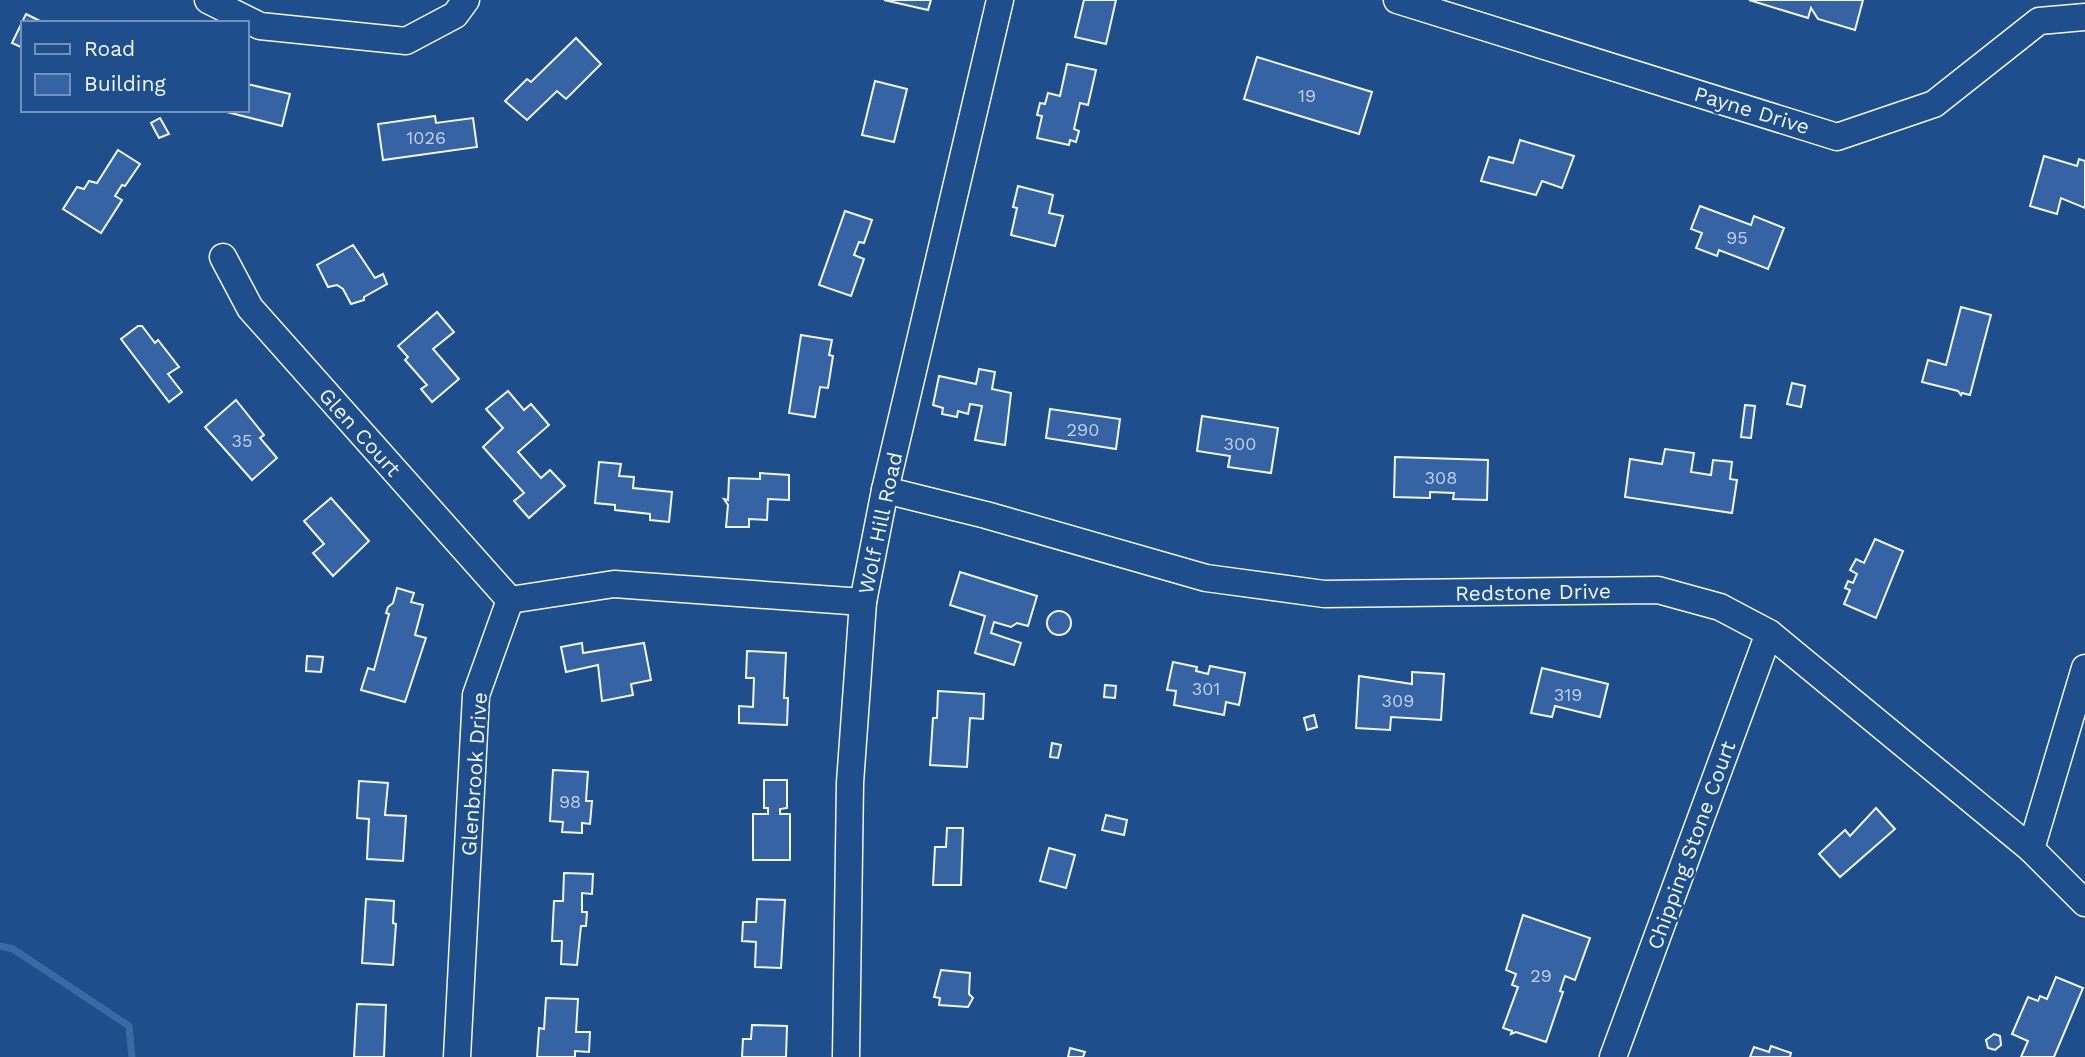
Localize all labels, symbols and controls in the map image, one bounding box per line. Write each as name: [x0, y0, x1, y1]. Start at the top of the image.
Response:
legend: [21, 21, 248, 112]
text: Road: [84, 36, 135, 61]
text: Building: [84, 71, 166, 96]
street label: Payne Drive: [1691, 81, 1813, 139]
house number: 19: [1298, 85, 1316, 106]
house number: 1026: [406, 127, 446, 148]
house number: 95: [1726, 227, 1748, 248]
street label: Glen Court: [314, 383, 406, 482]
house number: 290: [1067, 419, 1099, 440]
house number: 35: [232, 430, 252, 451]
house number: 300: [1224, 433, 1256, 454]
street label: Wolf Hill Road: [853, 450, 907, 596]
house number: 308: [1425, 467, 1457, 488]
street label: Redstone Drive: [1455, 578, 1611, 606]
house number: 301: [1192, 678, 1220, 699]
house number: 319: [1554, 684, 1582, 705]
house number: 309: [1382, 690, 1414, 711]
street label: Glenbrook Drive: [456, 691, 492, 857]
street label: Chipping Stone Court: [1642, 737, 1740, 953]
house number: 98: [559, 791, 581, 812]
house number: 29: [1530, 965, 1552, 986]

